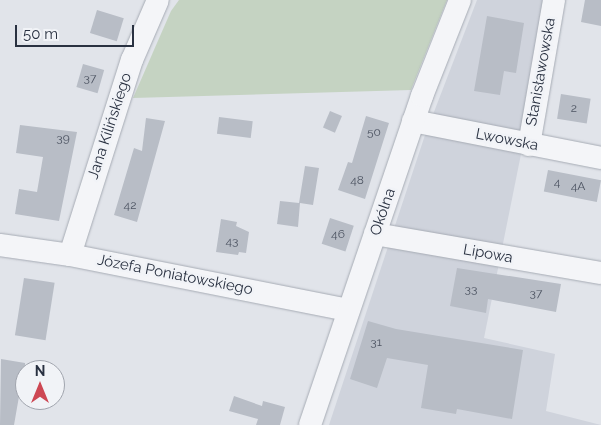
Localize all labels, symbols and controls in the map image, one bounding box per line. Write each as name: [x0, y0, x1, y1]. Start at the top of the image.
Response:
scale bar: [18, 15, 136, 47]
street label: Stanisławowska: [523, 16, 559, 128]
text: 50 m: [23, 25, 58, 43]
street label: Jana Kilińskiego: [84, 71, 136, 181]
house number: 37: [84, 72, 96, 86]
house number: 2: [571, 102, 577, 116]
street label: Lwowska: [474, 125, 540, 155]
house number: 50: [367, 126, 381, 140]
house number: 39: [56, 132, 70, 146]
house number: 48: [350, 174, 364, 188]
house number: 4: [554, 176, 560, 190]
house number: 4A: [571, 180, 585, 194]
street label: Okólna: [367, 186, 399, 238]
house number: 42: [124, 199, 136, 213]
house number: 46: [331, 228, 345, 242]
house number: 43: [226, 235, 238, 249]
street label: Lipowa: [462, 241, 514, 267]
street label: Józefa Poniatowskiego: [96, 251, 254, 299]
house number: 33: [465, 283, 477, 297]
house number: 37: [530, 287, 542, 301]
house number: 31: [370, 336, 382, 350]
north arrow: [15, 360, 65, 410]
text: N: [35, 363, 45, 379]

